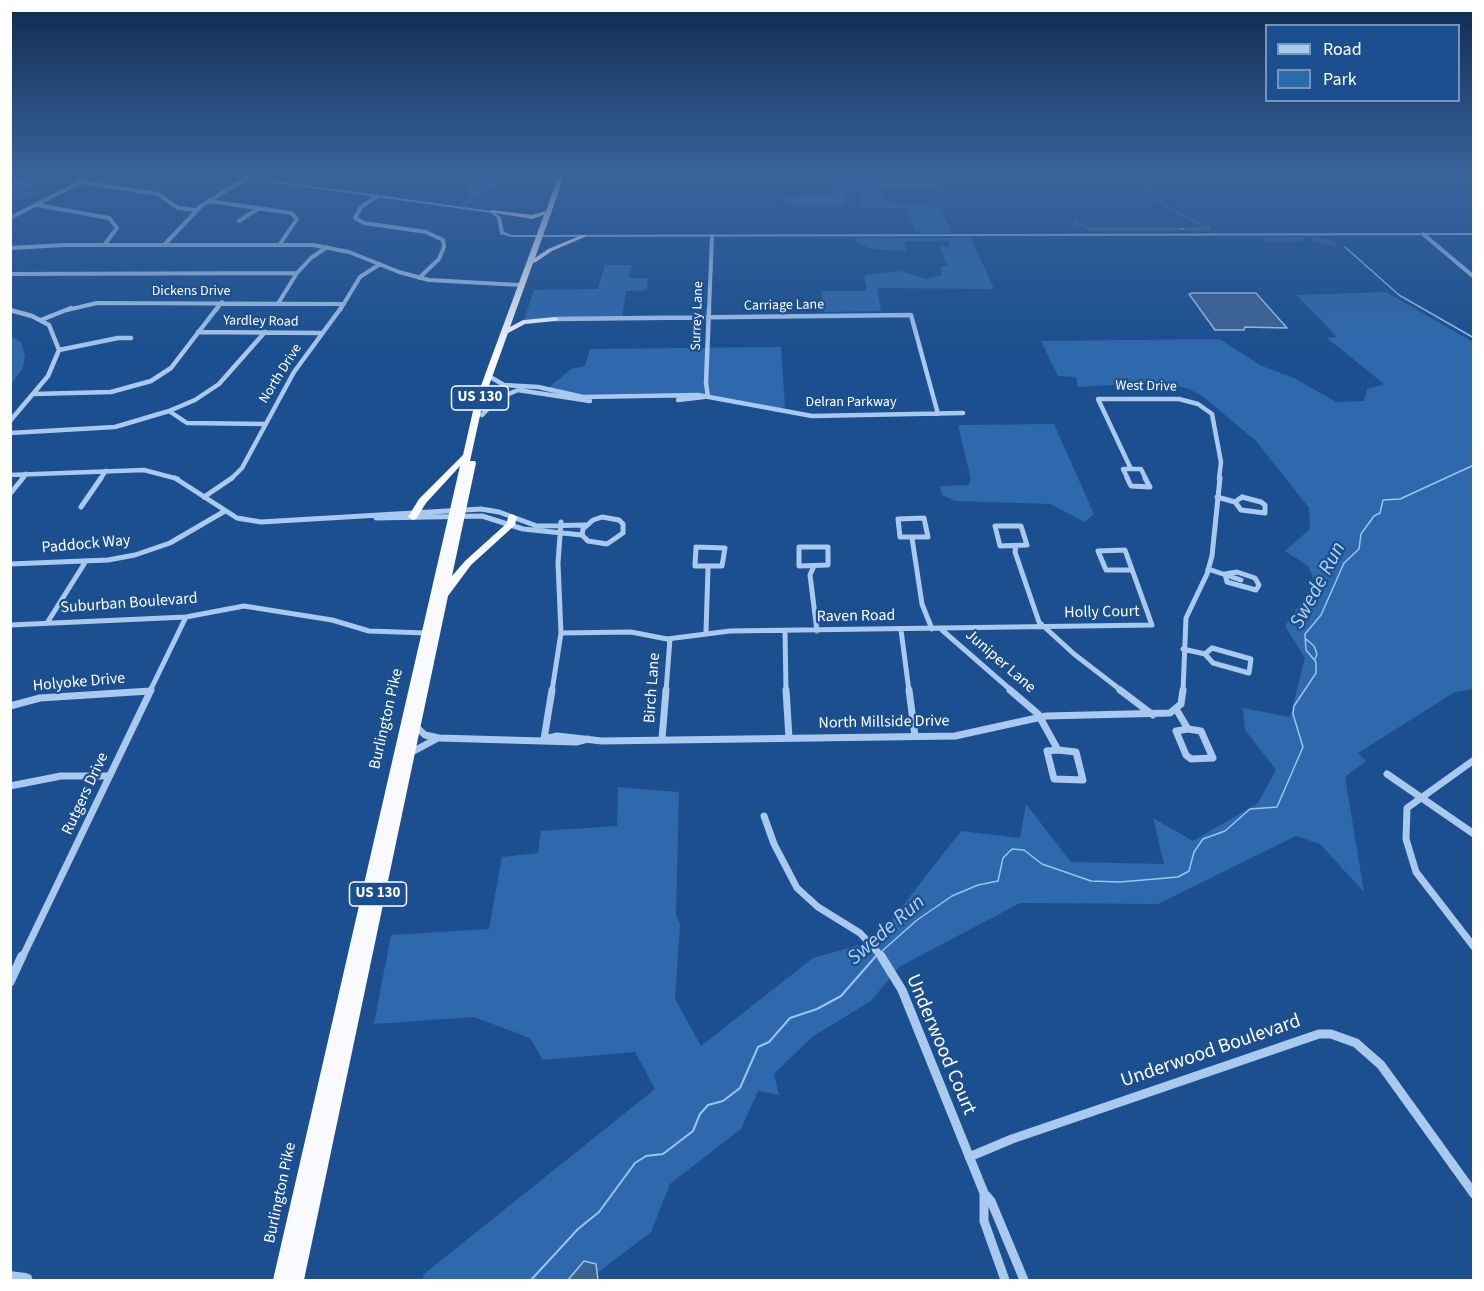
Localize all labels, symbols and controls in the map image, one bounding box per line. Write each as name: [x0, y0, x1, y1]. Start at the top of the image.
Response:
legend: [1265, 24, 1460, 102]
text: Road: [1323, 37, 1362, 62]
text: Park: [1323, 67, 1357, 92]
street label: Surrey Lane: [688, 281, 708, 351]
street label: Dickens Drive: [152, 284, 230, 300]
street label: Carriage Lane: [744, 297, 824, 315]
street label: Yardley Road: [223, 313, 299, 331]
street label: North Drive: [256, 341, 306, 407]
street label: West Drive: [1115, 378, 1177, 396]
road number: US 130: [452, 386, 508, 410]
street label: Delran Parkway: [806, 395, 896, 411]
street label: Paddock Way: [41, 532, 131, 558]
water label: Swede Run: [1286, 538, 1352, 634]
street label: Suburban Boulevard: [60, 590, 198, 618]
street label: Holly Court: [1064, 603, 1140, 623]
street label: Raven Road: [816, 607, 896, 627]
street label: Juniper Lane: [961, 626, 1039, 698]
street label: Birch Lane: [641, 652, 665, 724]
street label: Burlington Pike: [366, 667, 408, 771]
street label: Holyoke Drive: [32, 669, 126, 697]
street label: North Millside Drive: [818, 712, 950, 734]
street label: Rutgers Drive: [59, 750, 113, 838]
road number: US 130: [350, 882, 406, 906]
water label: Swede Run: [843, 890, 931, 972]
street label: Underwood Court: [900, 971, 980, 1119]
street label: Underwood Boulevard: [1118, 1010, 1304, 1094]
street label: Burlington Pike: [261, 1141, 301, 1245]

